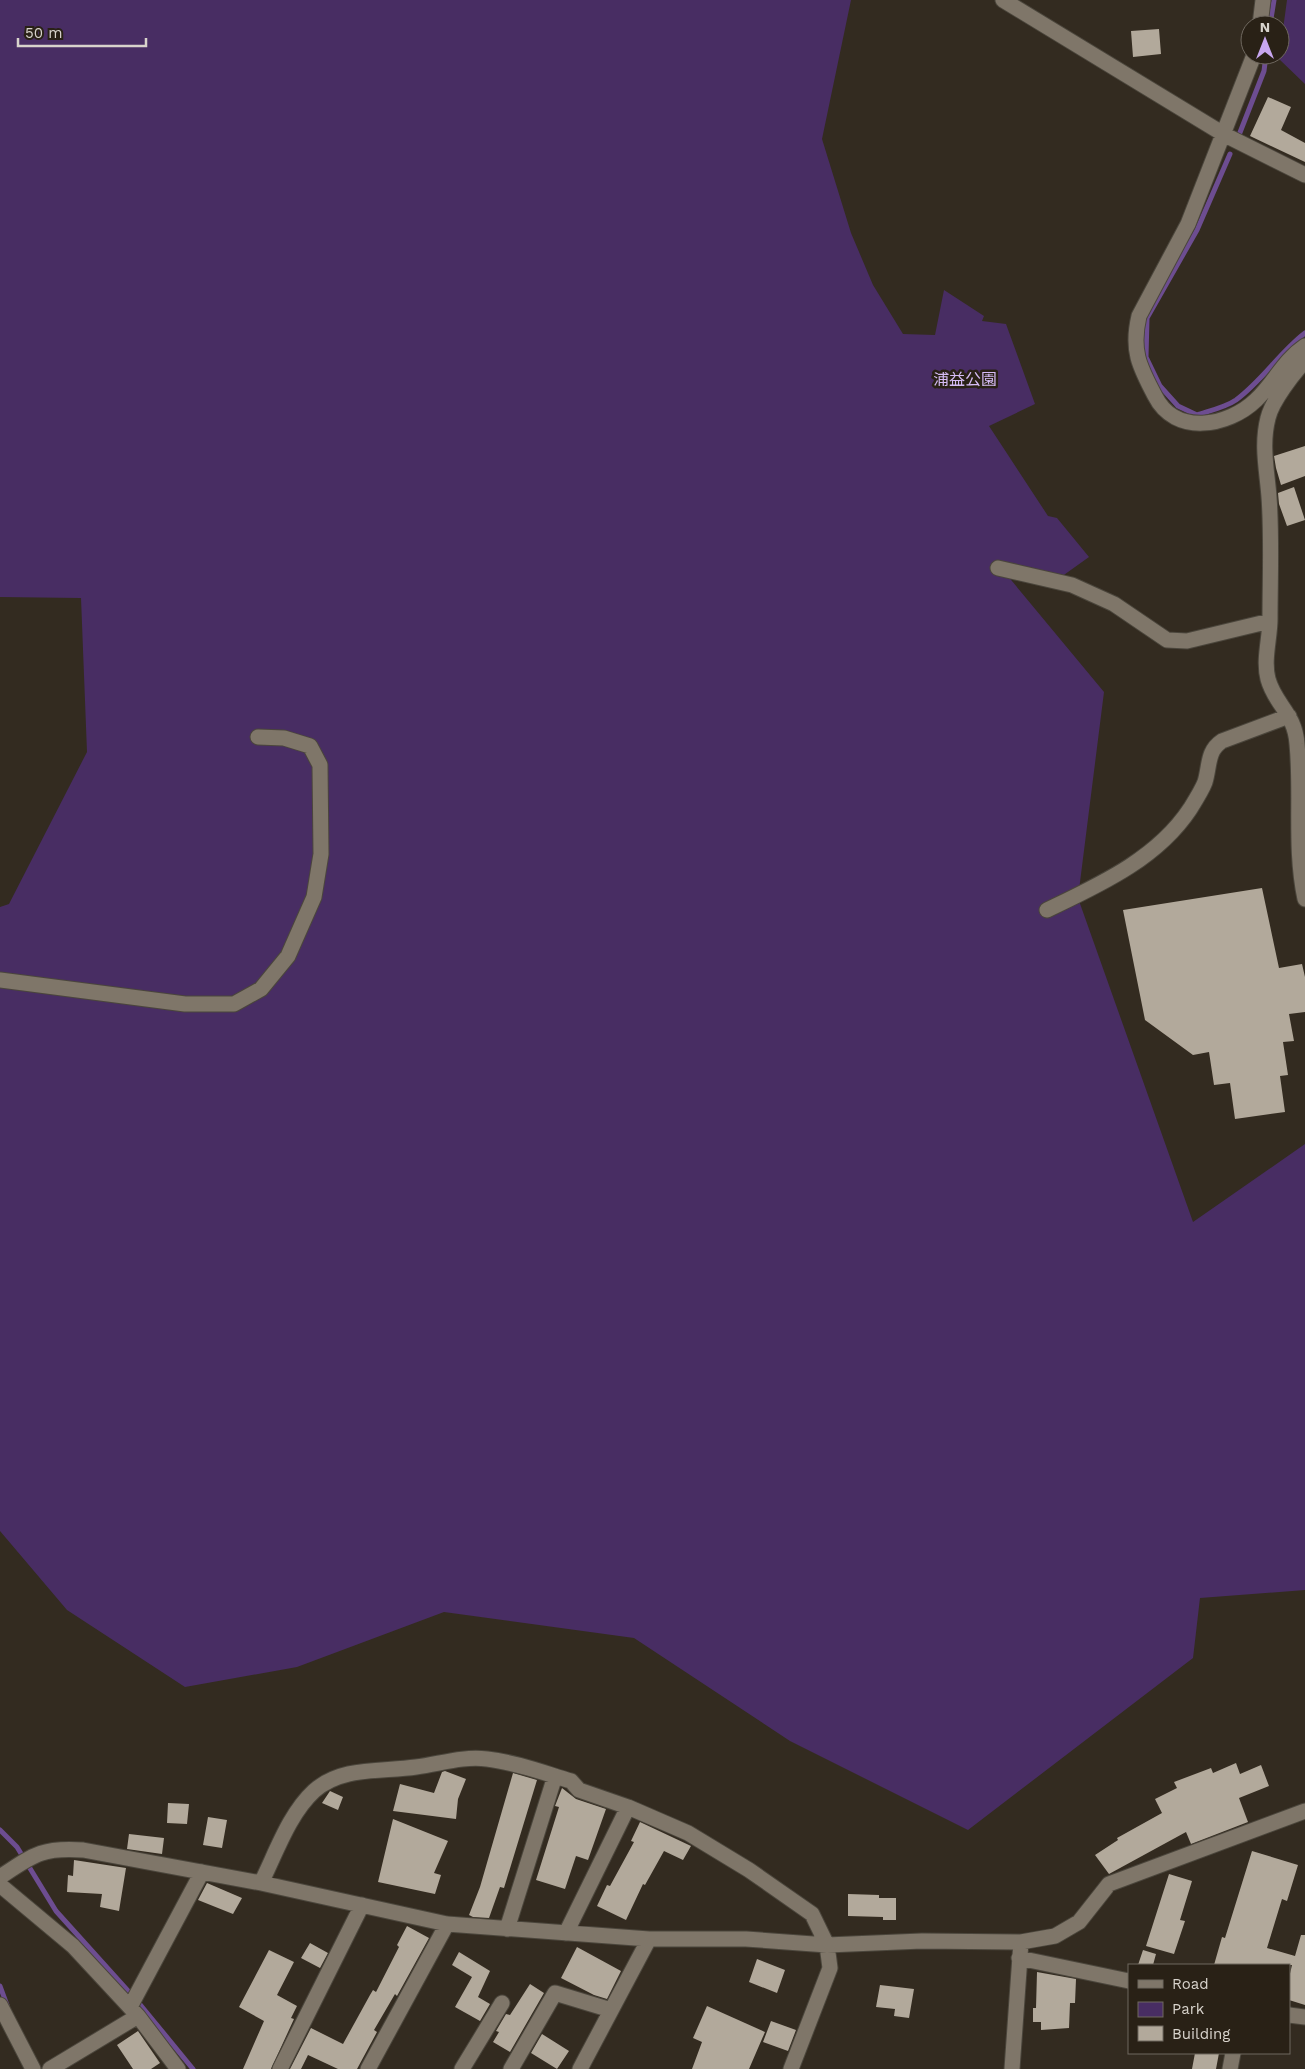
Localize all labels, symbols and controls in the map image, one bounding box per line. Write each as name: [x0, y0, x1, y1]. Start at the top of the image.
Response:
scale bar: [18, 15, 145, 47]
north arrow: [1240, 15, 1290, 65]
text: N: [1260, 19, 1270, 35]
text: 50 m: [25, 24, 62, 42]
park label: 浦益公園: [933, 370, 997, 389]
legend: [1128, 1964, 1290, 2054]
text: Road: [1172, 1975, 1209, 1993]
text: Park: [1172, 2000, 1205, 2018]
text: Building: [1172, 2025, 1230, 2043]

